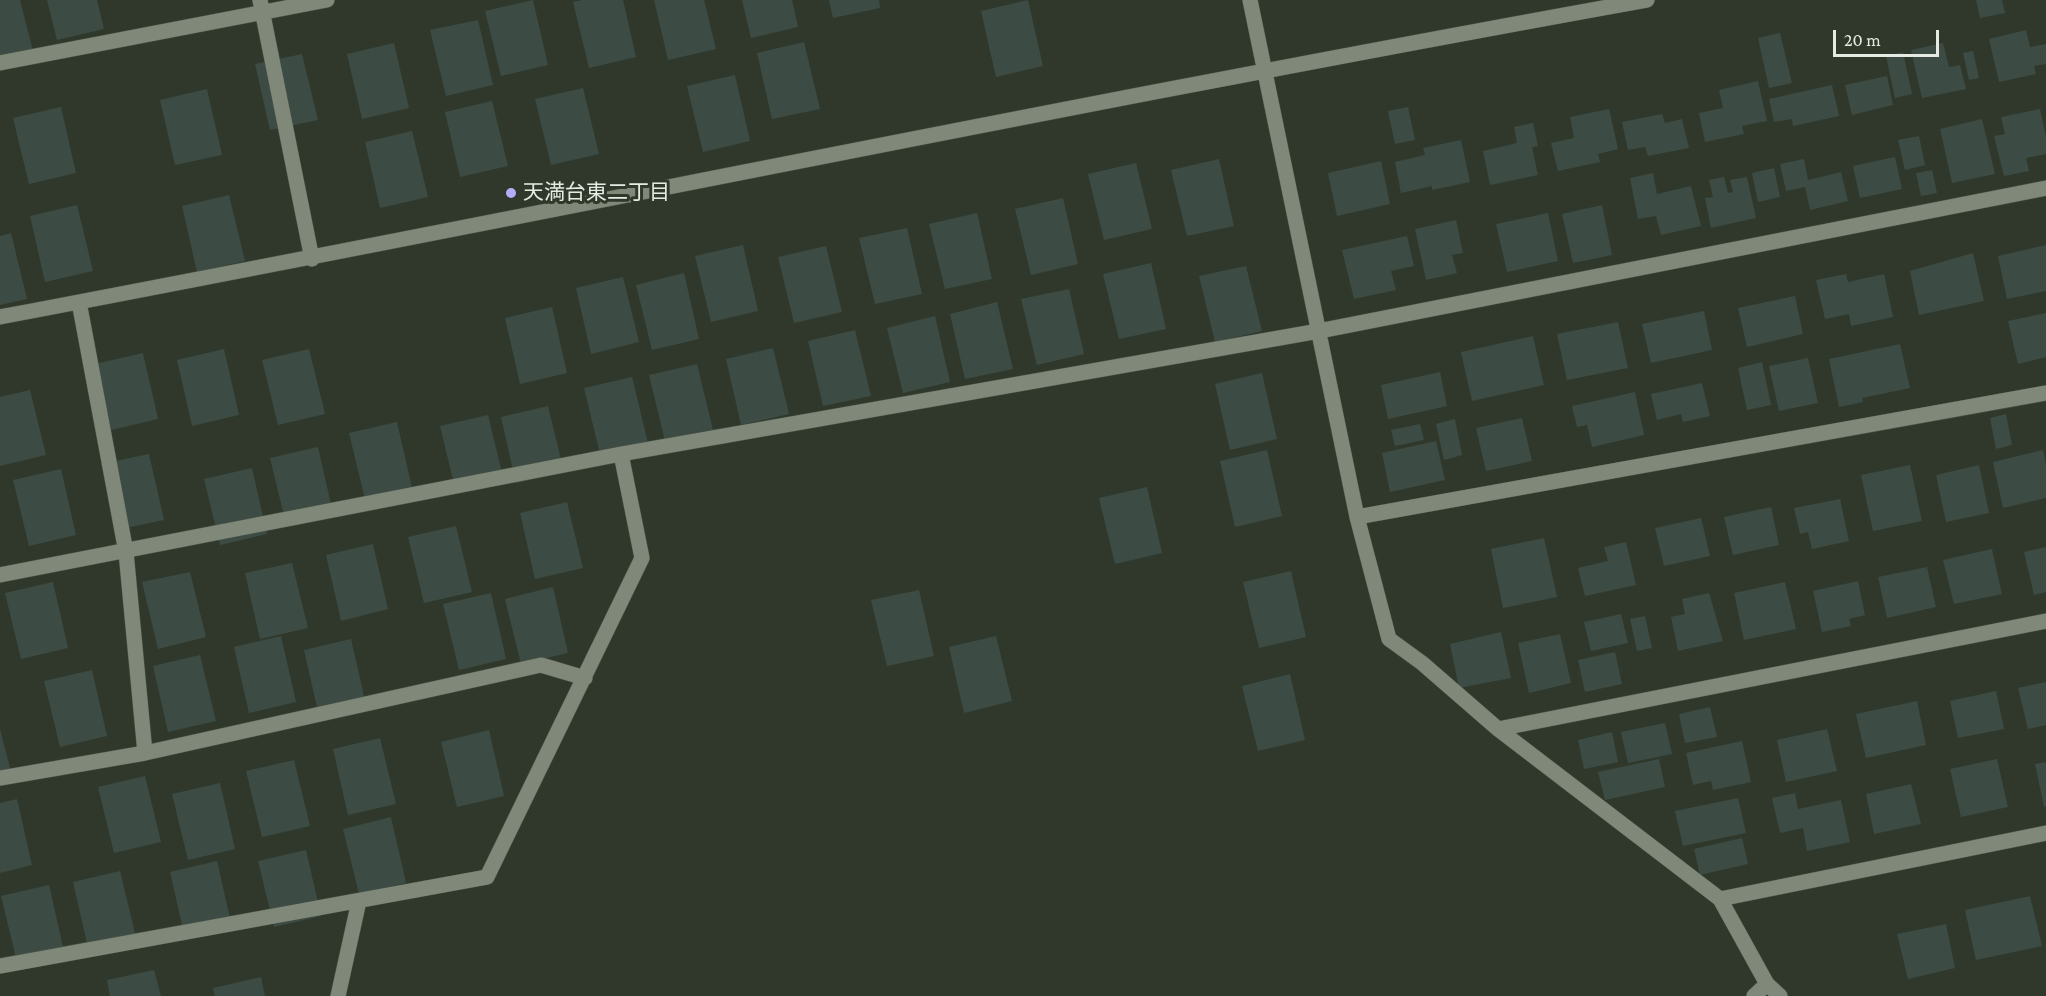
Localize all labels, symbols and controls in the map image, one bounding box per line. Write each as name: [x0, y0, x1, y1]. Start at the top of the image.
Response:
scale bar: [1836, 18, 1942, 56]
text: 20 m: [1844, 30, 1881, 50]
place label: 天満台東二丁目: [523, 180, 670, 206]
marker: 天満台東二丁目: [504, 186, 518, 200]

